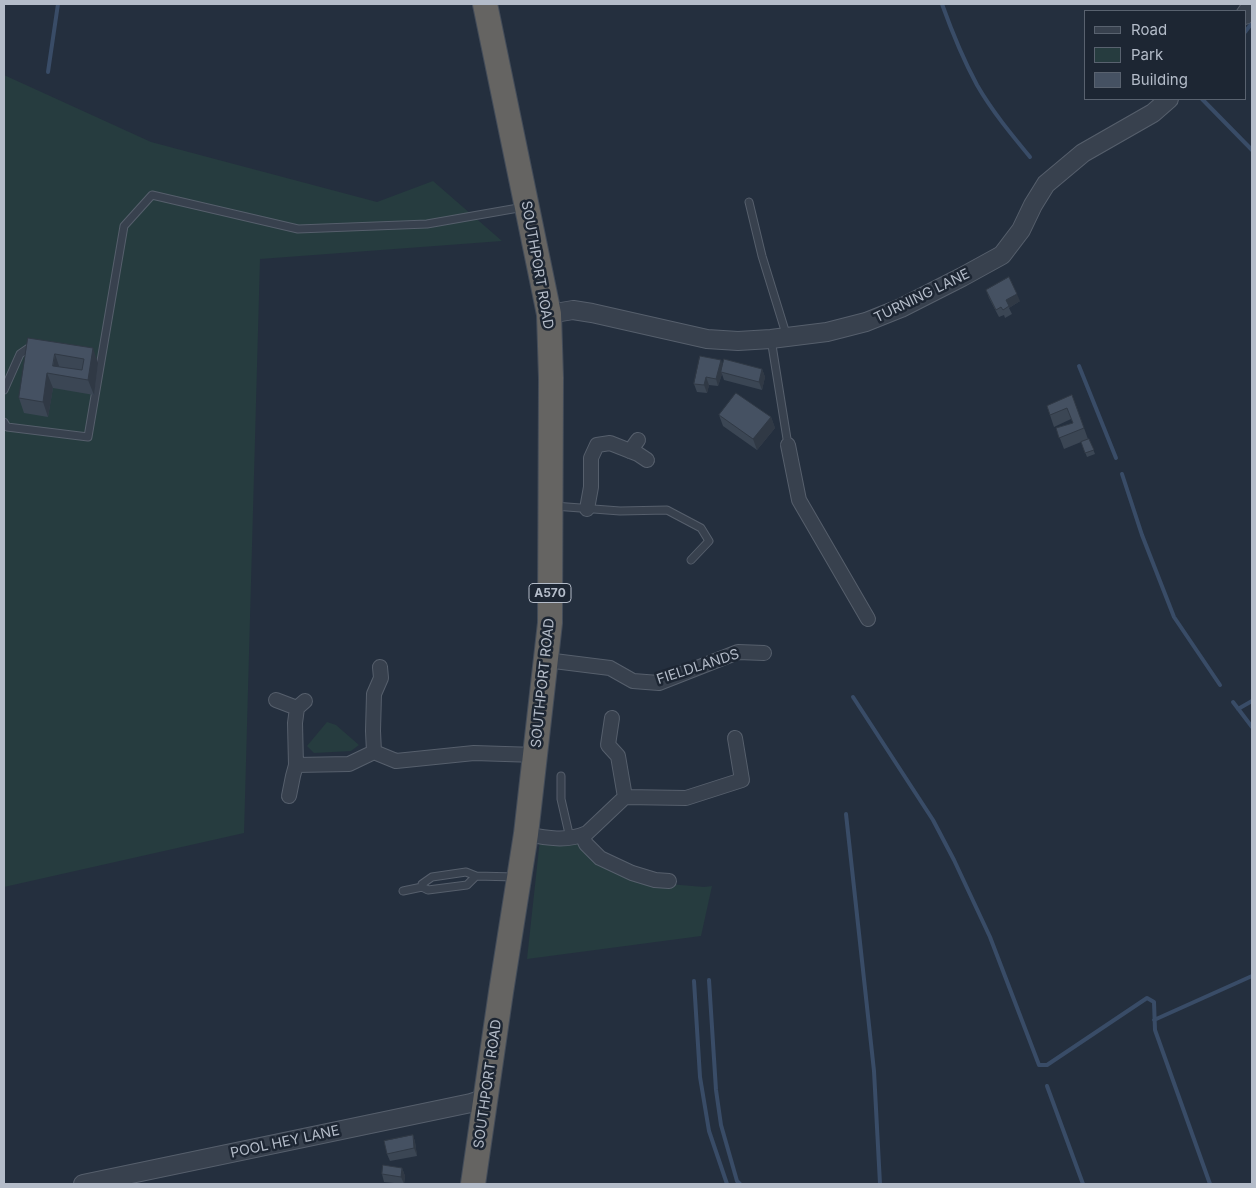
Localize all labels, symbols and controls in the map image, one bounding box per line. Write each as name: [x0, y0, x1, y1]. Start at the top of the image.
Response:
legend: [1084, 10, 1246, 100]
text: Road: [1131, 20, 1167, 39]
text: Park: [1131, 45, 1163, 64]
text: Building: [1131, 70, 1188, 89]
street label: SOUTHPORT ROAD: [517, 199, 557, 331]
street label: TURNING LANE: [871, 266, 973, 326]
road number: A570: [529, 584, 571, 602]
street label: SOUTHPORT ROAD: [528, 617, 558, 749]
street label: FIELDLANDS: [655, 646, 741, 688]
street label: SOUTHPORT ROAD: [471, 1018, 505, 1150]
street label: POOL HEY LANE: [229, 1122, 341, 1162]

